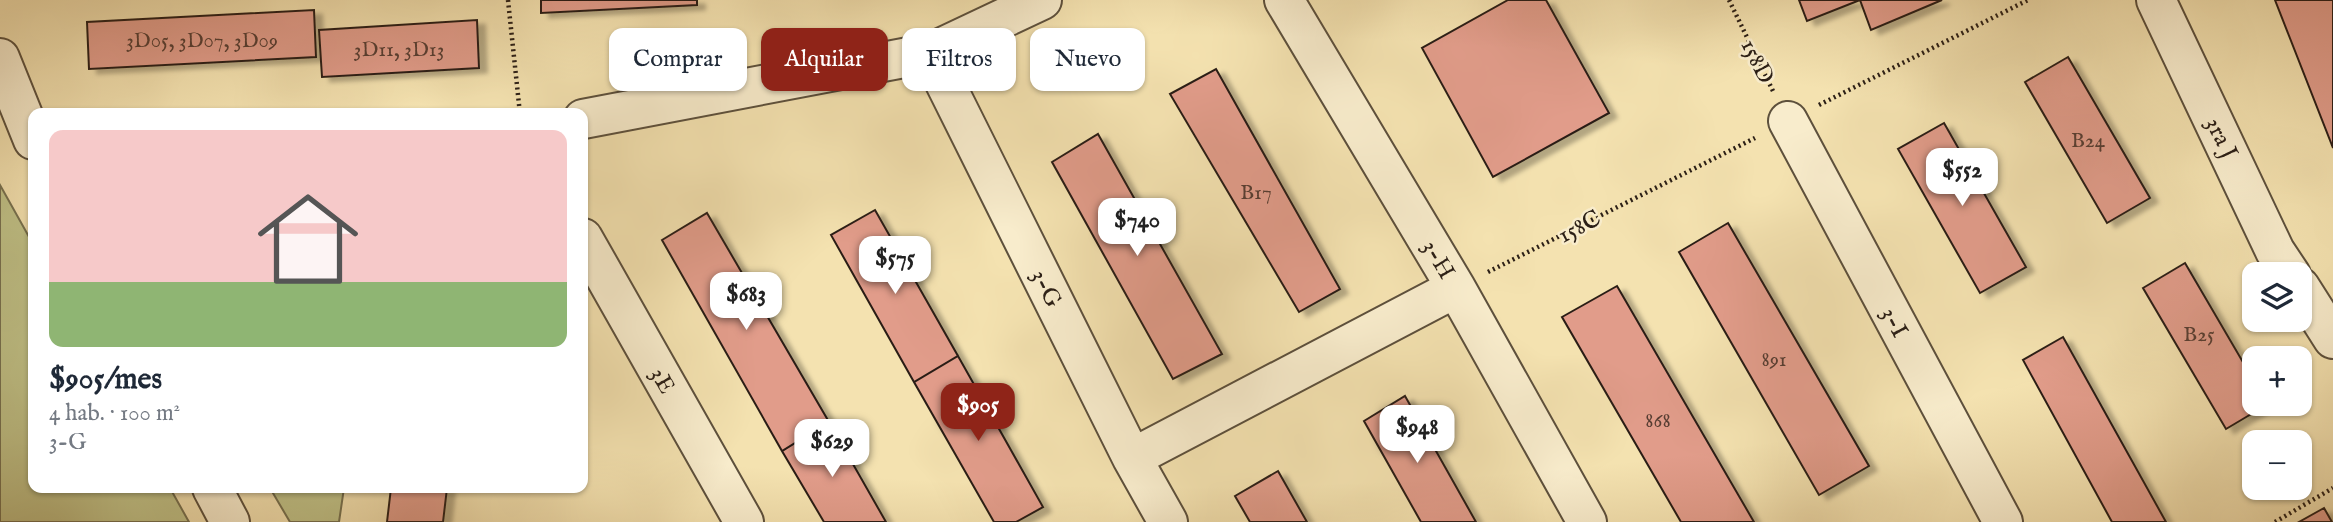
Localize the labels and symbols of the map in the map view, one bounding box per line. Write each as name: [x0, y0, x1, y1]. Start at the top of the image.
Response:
house number: 3D05, 3D07, 3D09: [126, 28, 278, 55]
street label: 158D: [1733, 34, 1781, 89]
house number: 3D11, 3D13: [354, 37, 444, 64]
street label: 3ra J: [2197, 112, 2244, 165]
house number: B24: [2071, 128, 2106, 155]
pin: $552: [1921, 148, 2003, 208]
house number: B17: [1240, 180, 1272, 207]
pin: $740: [1096, 198, 1178, 258]
street label: 158C: [1553, 203, 1606, 251]
street label: 3-H: [1414, 234, 1461, 285]
pin: $575: [854, 236, 936, 296]
street label: 3-G: [1023, 264, 1068, 313]
pin: $683: [705, 272, 787, 332]
street label: 3-I: [1873, 302, 1915, 343]
house number: B25: [2183, 322, 2215, 349]
house number: 891: [1761, 347, 1787, 374]
street label: 3E: [642, 362, 682, 400]
pin: $905: [937, 384, 1019, 443]
pin: $948: [1376, 406, 1458, 465]
house number: 868: [1645, 408, 1671, 435]
pin: $629: [791, 420, 873, 479]

